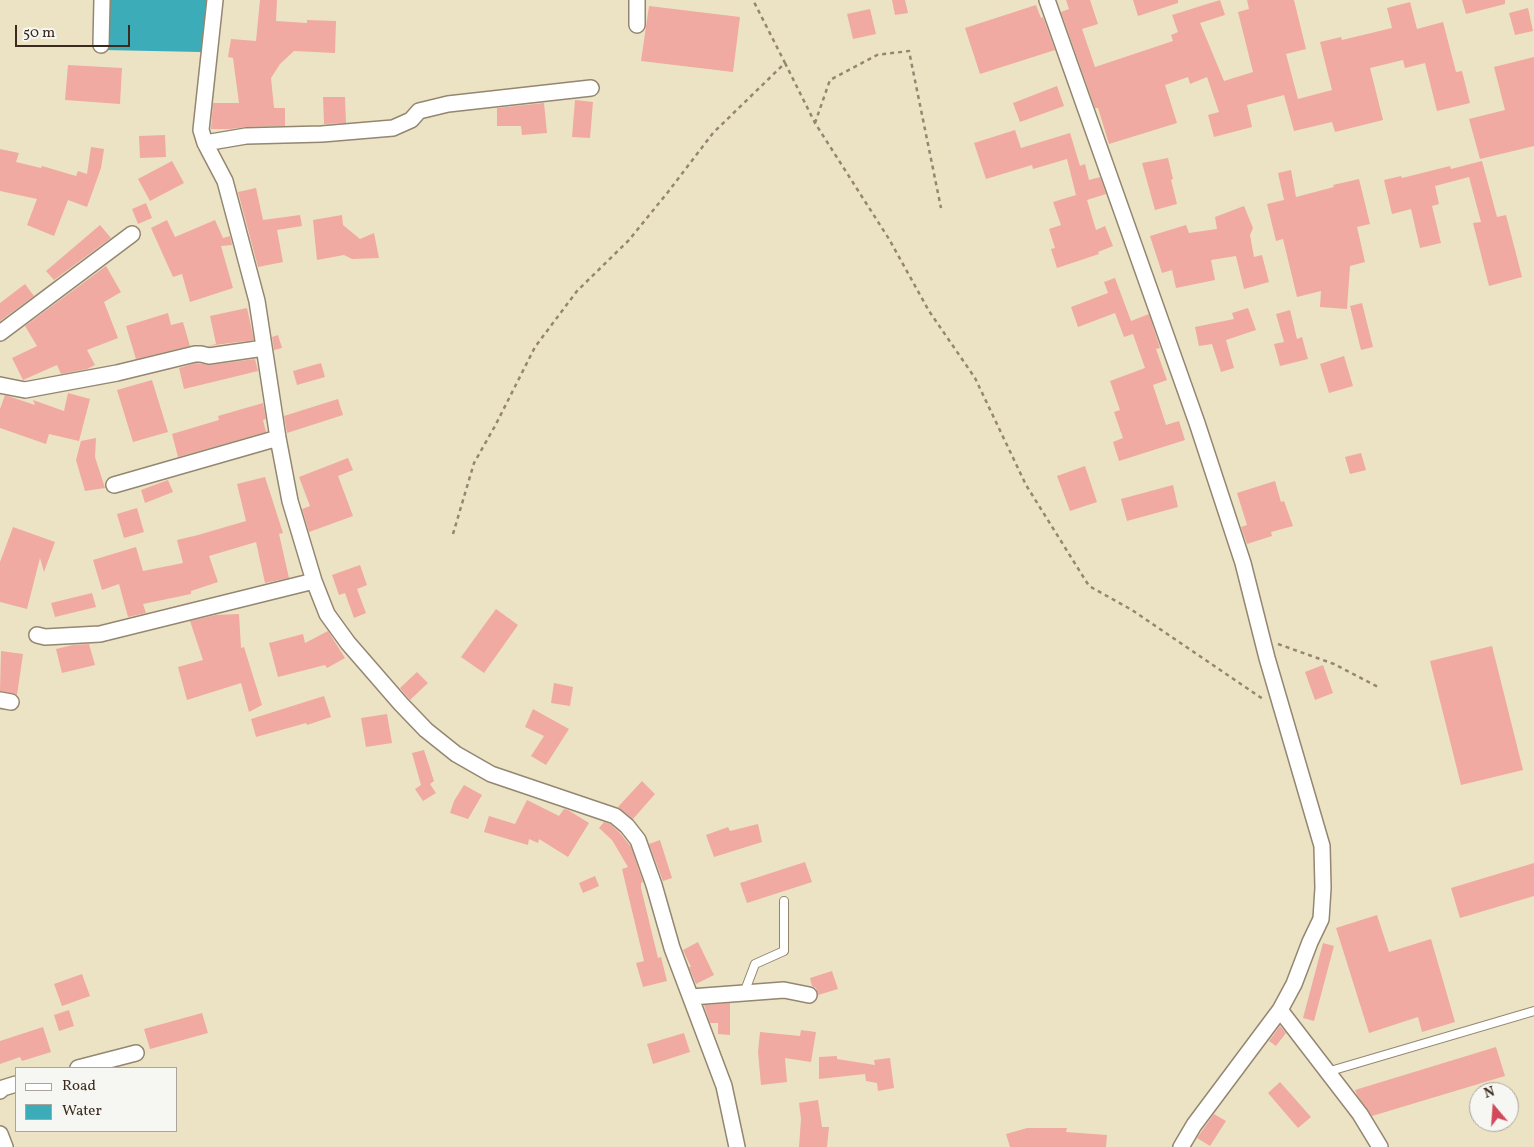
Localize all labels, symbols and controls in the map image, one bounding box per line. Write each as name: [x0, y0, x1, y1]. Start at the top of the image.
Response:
scale bar: [18, 15, 132, 47]
text: 50 m: [23, 23, 55, 44]
legend: [15, 1067, 178, 1132]
text: Road: [62, 1076, 96, 1097]
north arrow: [1469, 1082, 1519, 1132]
text: N: [1482, 1083, 1497, 1104]
text: Water: [62, 1101, 102, 1122]

